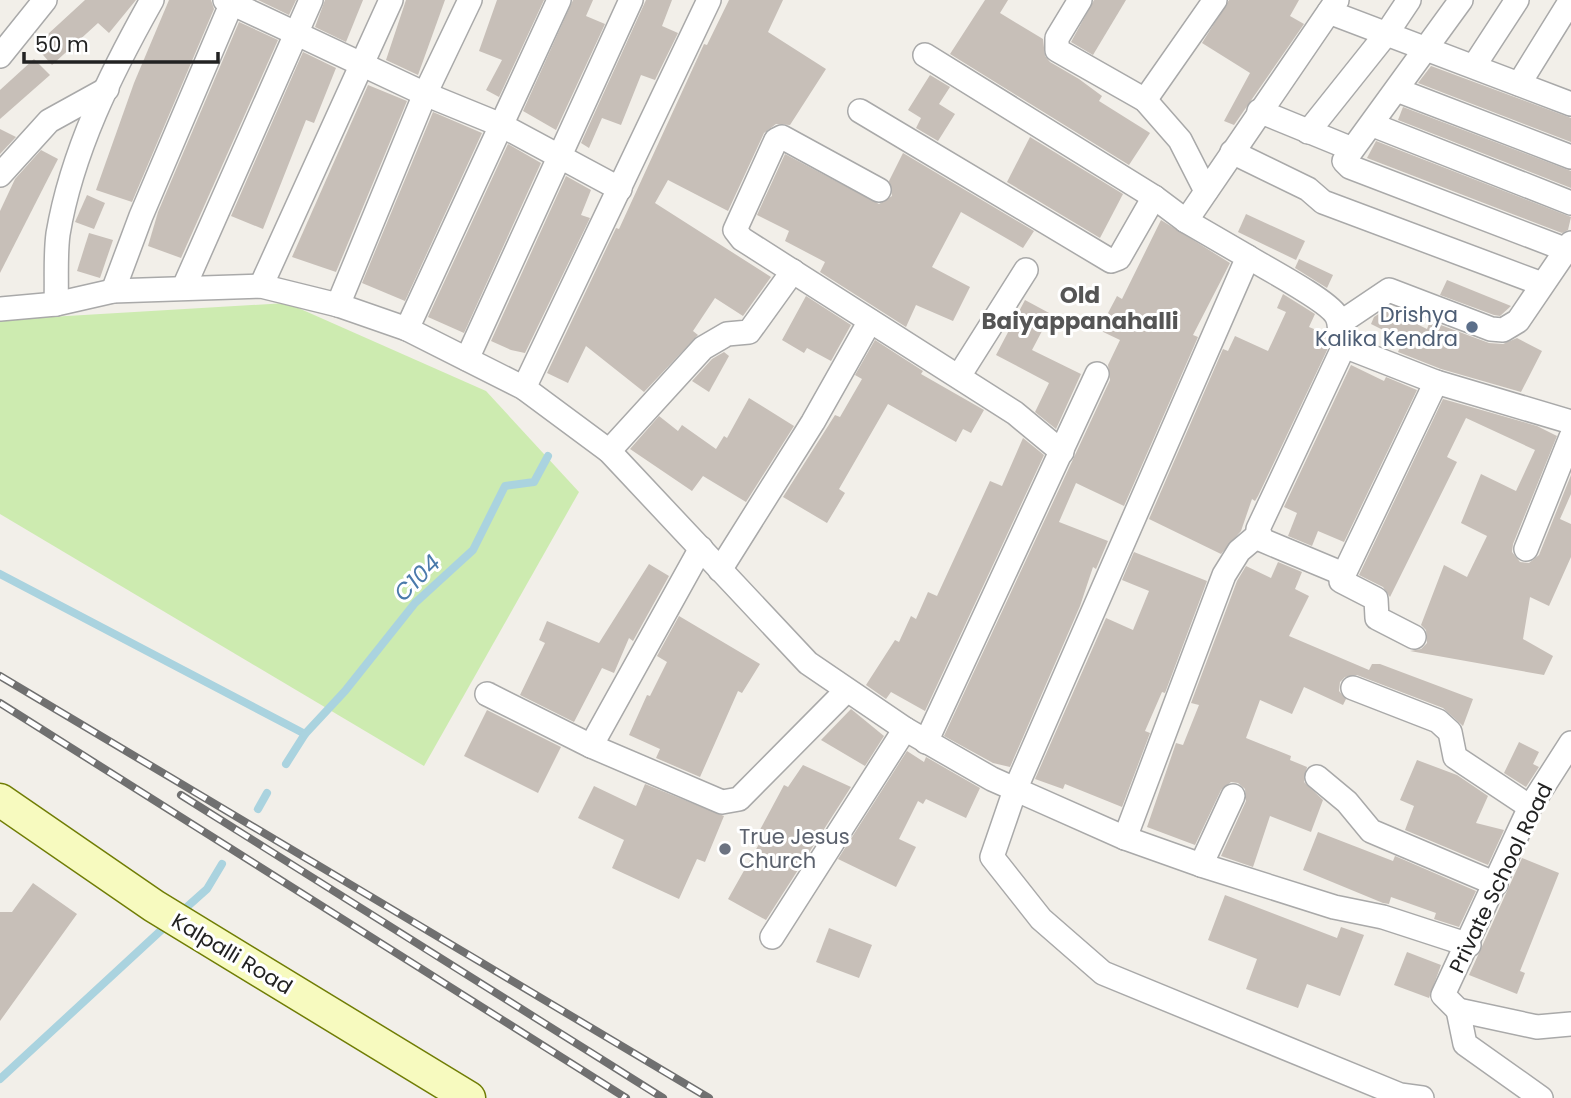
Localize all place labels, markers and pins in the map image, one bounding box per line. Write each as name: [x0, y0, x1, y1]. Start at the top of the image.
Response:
place label: Drishya Kalika Kendra: [1315, 300, 1458, 353]
marker: Drishya Kalika Kendra: [1464, 319, 1480, 335]
place label: True Jesus Church: [739, 822, 850, 875]
marker: True Jesus Church: [717, 841, 733, 857]

